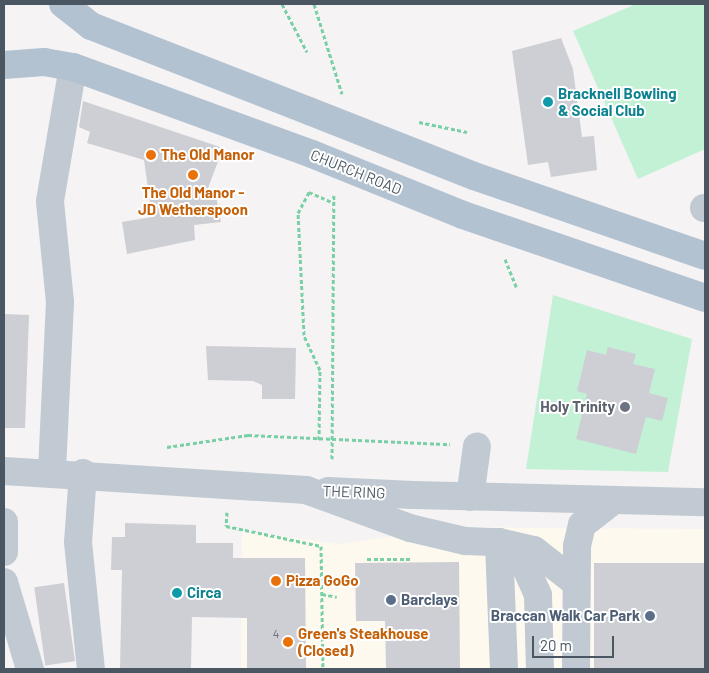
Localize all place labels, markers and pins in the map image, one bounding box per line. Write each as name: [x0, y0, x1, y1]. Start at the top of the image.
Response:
place label: Bracknell Bowling & Social Club: [558, 84, 677, 119]
marker: Bracknell Bowling & Social Club: [542, 96, 554, 108]
place label: The Old Manor: [161, 146, 254, 164]
marker: The Old Manor: [145, 149, 157, 161]
marker: The Old Manor - JD Wetherspoon: [187, 169, 199, 181]
place label: The Old Manor - JD Wetherspoon: [138, 183, 248, 218]
place label: Holy Trinity: [540, 398, 615, 416]
marker: Holy Trinity: [619, 401, 631, 413]
place label: Pizza GoGo: [286, 572, 359, 590]
marker: Pizza GoGo: [270, 575, 282, 587]
place label: Circa: [187, 584, 221, 602]
marker: Circa: [171, 587, 183, 599]
place label: Barclays: [401, 591, 458, 609]
marker: Barclays: [385, 594, 397, 606]
place label: Braccan Walk Car Park: [491, 607, 640, 625]
marker: Braccan Walk Car Park: [644, 610, 656, 622]
place label: Green's Steakhouse (Closed): [298, 624, 428, 659]
marker: Green's Steakhouse (Closed): [282, 636, 294, 648]

